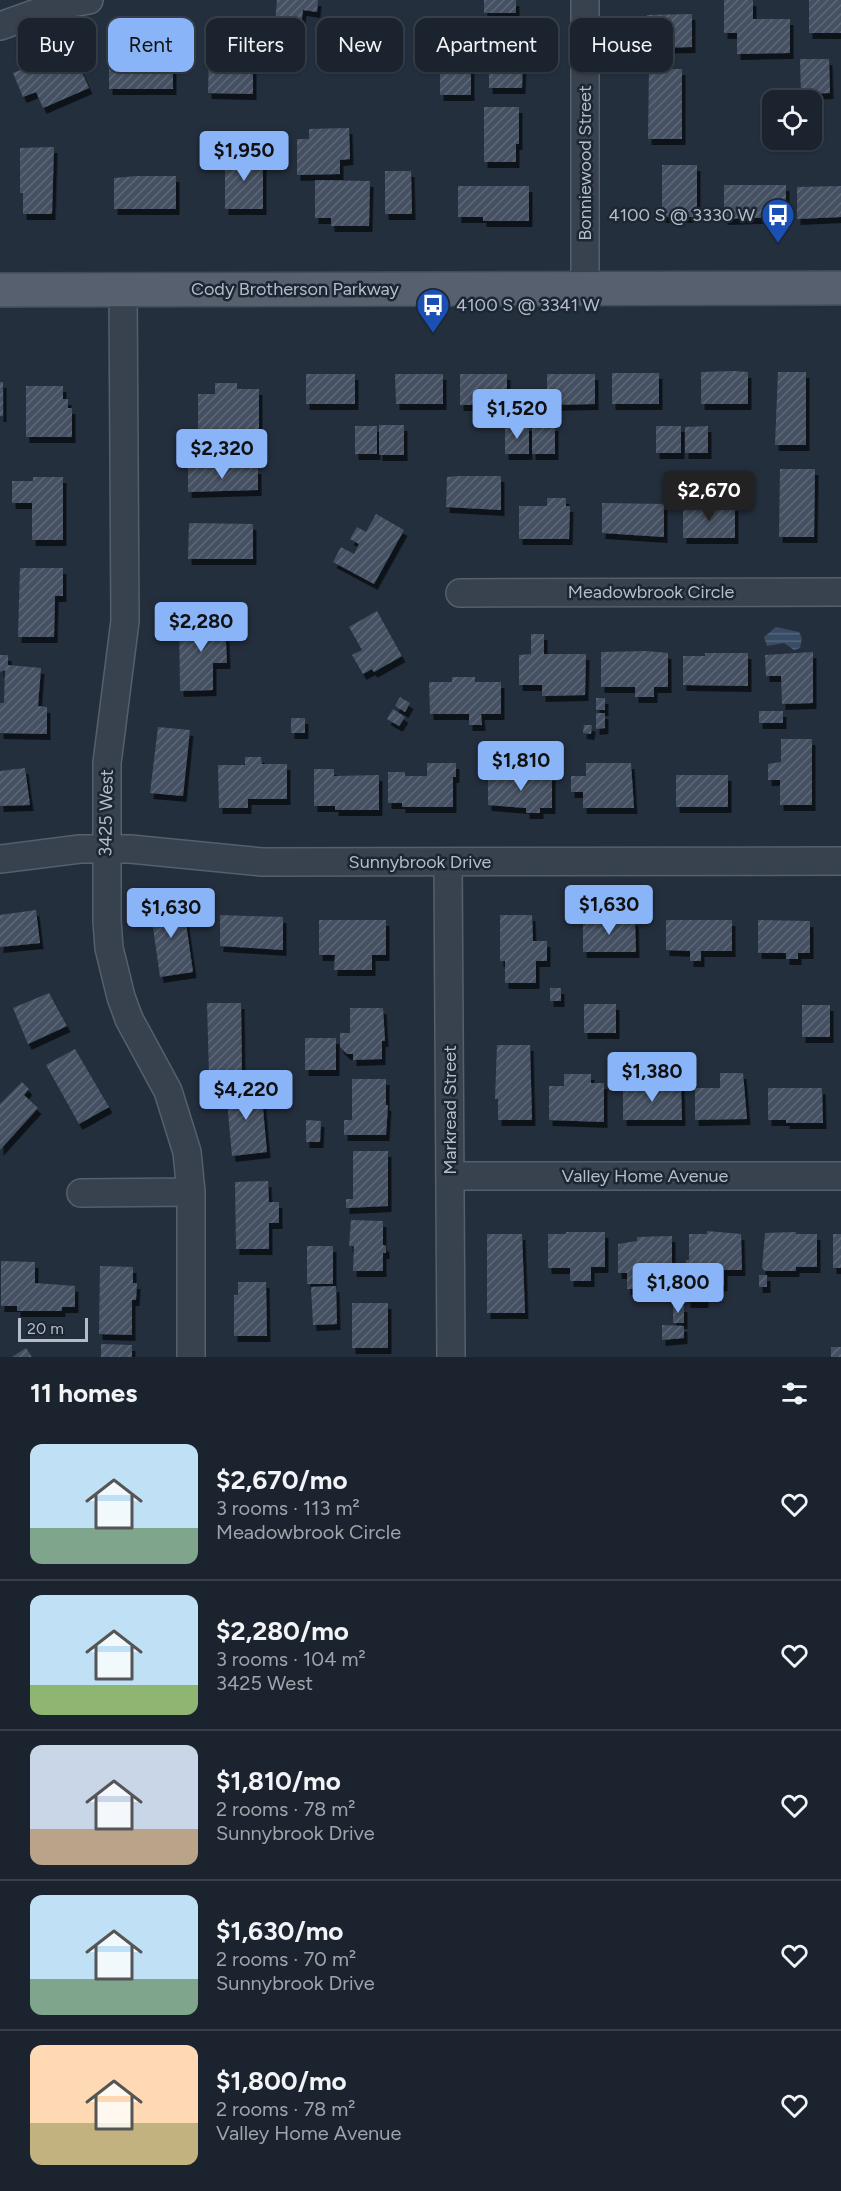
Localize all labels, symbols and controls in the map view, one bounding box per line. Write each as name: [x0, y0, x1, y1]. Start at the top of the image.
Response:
chip: Buy: [18, 18, 96, 72]
chip: Rent: [108, 18, 194, 72]
chip: Filters: [206, 18, 305, 72]
chip: New: [317, 18, 403, 72]
chip: Apartment: [415, 18, 558, 72]
chip: House: [570, 18, 673, 72]
street label: Bonniewood Street: [574, 85, 596, 241]
map controls: [762, 90, 822, 150]
button: locate: [762, 90, 822, 150]
pin: $1,950: [195, 131, 293, 182]
text: $1,950: [214, 138, 274, 162]
bus stop icon: 4100 S @ 3330 W: [760, 197, 796, 244]
place label: 4100 S @ 3330 W: [608, 204, 756, 226]
street label: Cody Brotherson Parkway: [191, 278, 400, 300]
bus stop icon: 4100 S @ 3341 W: [415, 287, 451, 334]
place label: 4100 S @ 3341 W: [456, 294, 601, 316]
pin: $1,520: [468, 389, 566, 440]
text: $1,520: [487, 396, 547, 420]
pin: $2,320: [173, 429, 271, 480]
text: $2,320: [190, 436, 254, 460]
pin: $2,670: [660, 471, 758, 522]
text: $2,670: [677, 478, 741, 502]
street label: Meadowbrook Circle: [568, 581, 734, 603]
pin: $2,280: [152, 602, 250, 653]
text: $2,280: [169, 609, 233, 633]
pin: $1,810: [472, 741, 570, 792]
text: $1,810: [492, 748, 550, 772]
street label: 3425 West: [94, 769, 118, 857]
street label: Sunnybrook Drive: [349, 851, 492, 873]
pin: $1,630: [560, 885, 658, 936]
pin: $1,630: [122, 888, 220, 939]
text: $1,630: [579, 892, 639, 916]
text: $1,630: [141, 895, 201, 919]
street label: Markread Street: [439, 1045, 461, 1175]
pin: $1,380: [603, 1052, 701, 1103]
text: $1,380: [622, 1059, 682, 1083]
pin: $4,220: [197, 1070, 295, 1121]
text: $4,220: [214, 1077, 279, 1101]
street label: Valley Home Avenue: [562, 1165, 729, 1187]
pin: $1,800: [629, 1263, 727, 1314]
text: $1,800: [647, 1270, 709, 1294]
scale bar: [18, 1315, 88, 1342]
text: 20 m: [27, 1319, 64, 1338]
text: 11 homes: [30, 1377, 137, 1409]
icon: filters: [778, 1377, 811, 1410]
text: $2,670/mo: [216, 1464, 348, 1496]
icon: home: [78, 1468, 150, 1540]
icon: heart: [778, 1488, 811, 1521]
text: 3 rooms · 113 m²: [216, 1496, 360, 1520]
text: Meadowbrook Circle: [216, 1520, 401, 1544]
text: $2,280/mo: [216, 1615, 349, 1647]
icon: home: [78, 1619, 150, 1691]
icon: heart: [778, 1639, 811, 1672]
text: 3 rooms · 104 m²: [216, 1647, 366, 1671]
text: 3425 West: [216, 1671, 313, 1695]
text: $1,810/mo: [216, 1765, 341, 1797]
icon: home: [78, 1769, 150, 1841]
icon: heart: [778, 1789, 811, 1822]
text: 2 rooms · 78 m²: [216, 1797, 356, 1821]
text: Sunnybrook Drive: [216, 1821, 375, 1845]
text: $1,630/mo: [216, 1915, 343, 1947]
icon: home: [78, 1919, 150, 1991]
icon: heart: [778, 1939, 811, 1972]
text: 2 rooms · 70 m²: [216, 1947, 356, 1971]
text: Sunnybrook Drive: [216, 1971, 375, 1995]
text: $1,800/mo: [216, 2065, 347, 2097]
icon: home: [78, 2069, 150, 2141]
icon: heart: [778, 2089, 811, 2122]
text: 2 rooms · 78 m²: [216, 2097, 356, 2121]
text: Valley Home Avenue: [216, 2121, 401, 2145]

